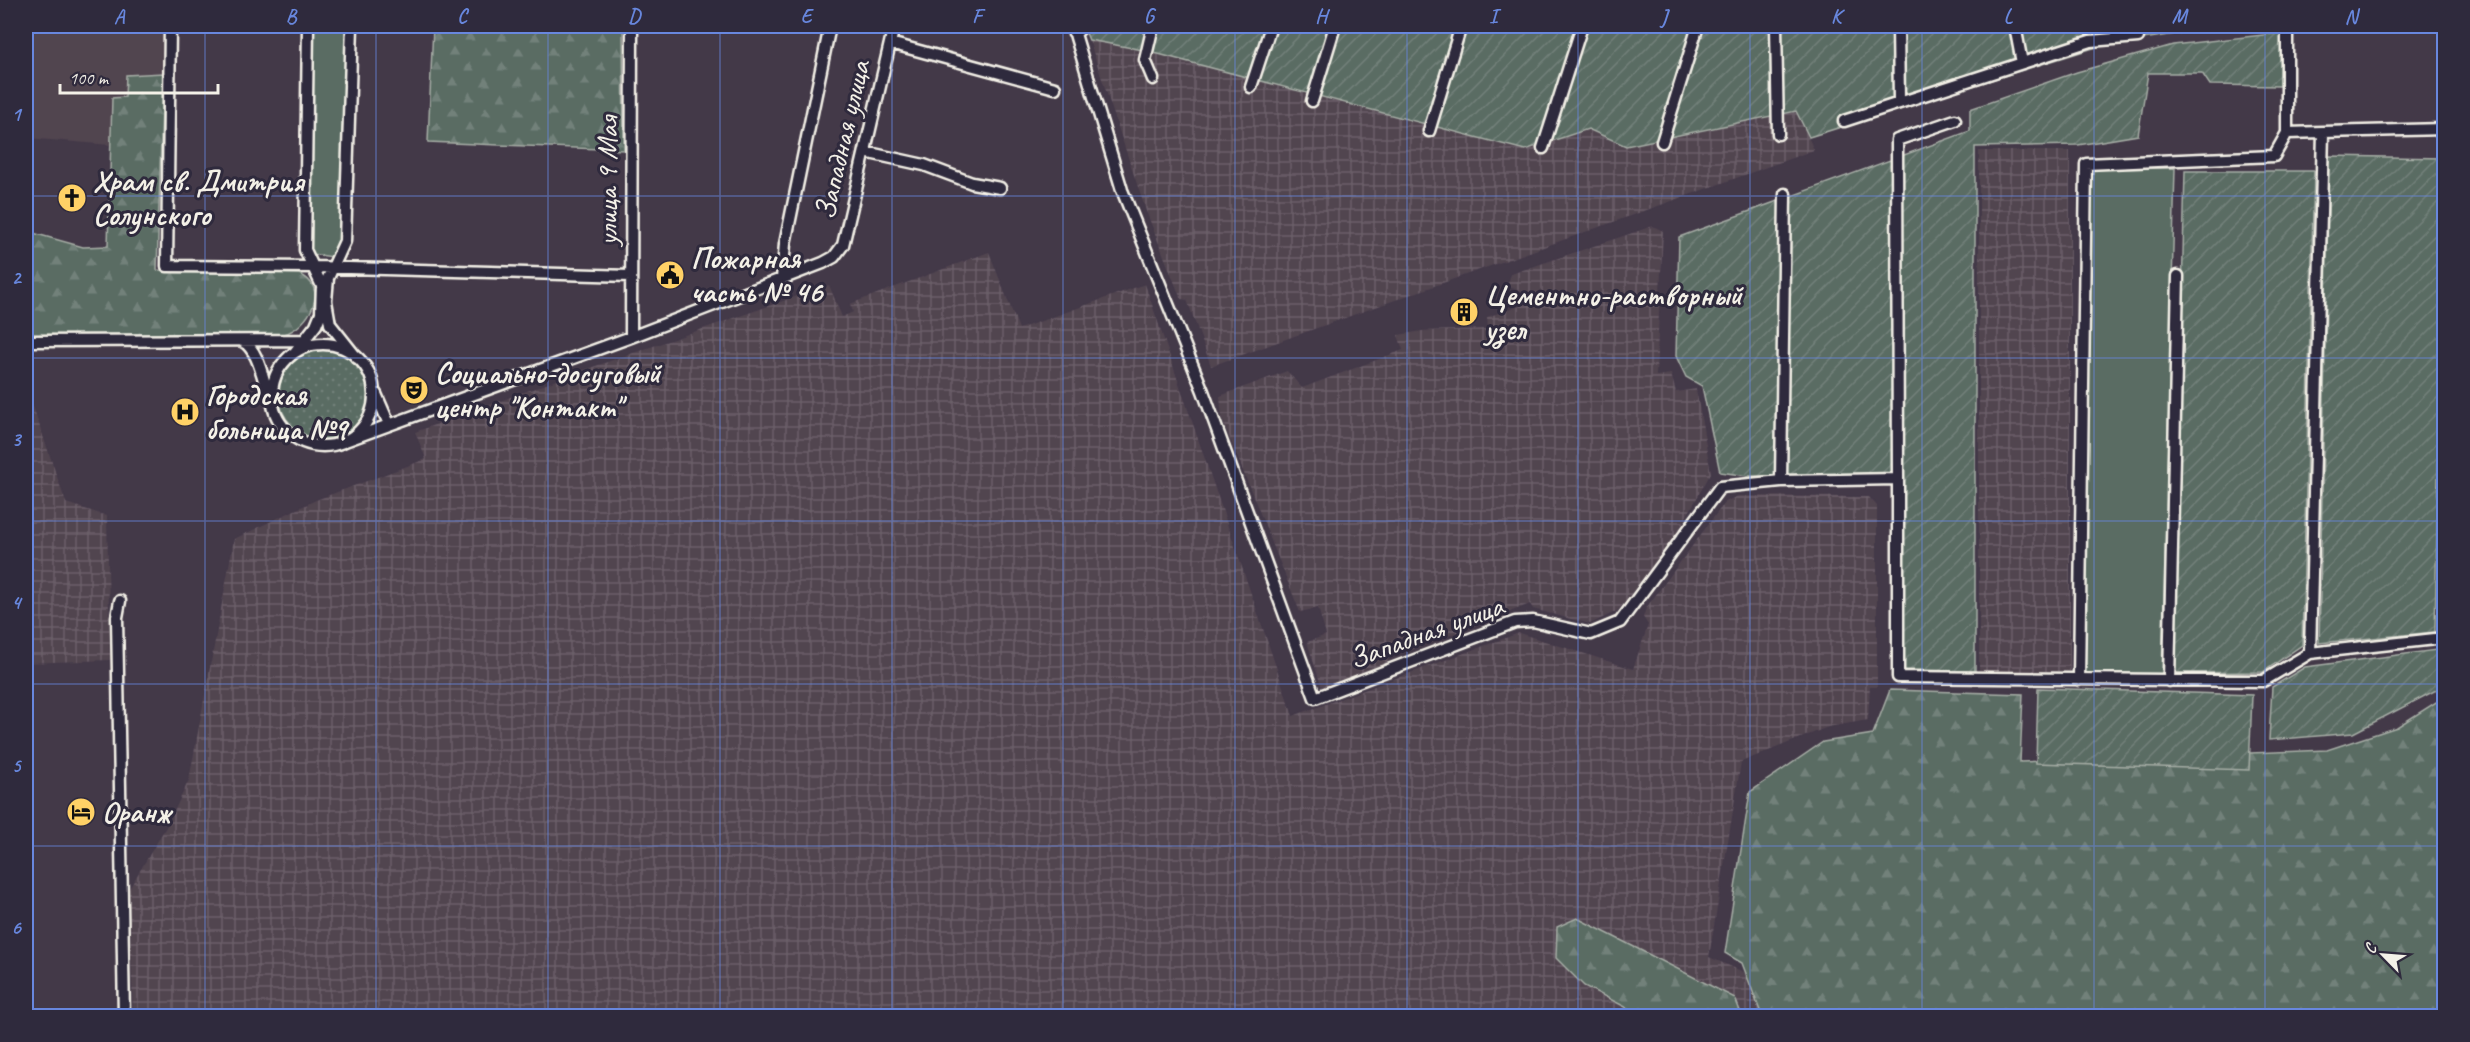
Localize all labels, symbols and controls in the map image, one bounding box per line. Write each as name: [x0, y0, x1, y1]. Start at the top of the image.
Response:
text: A: [114, 4, 126, 29]
text: B: [286, 4, 298, 29]
text: C: [457, 4, 469, 29]
text: D: [628, 4, 642, 29]
text: E: [801, 4, 815, 29]
text: F: [972, 4, 986, 29]
text: G: [1144, 4, 1157, 29]
text: H: [1315, 4, 1330, 29]
text: I: [1489, 4, 1502, 29]
text: J: [1659, 4, 1671, 29]
text: K: [1831, 4, 1845, 29]
text: L: [2004, 4, 2014, 29]
text: M: [2172, 4, 2189, 29]
text: N: [2345, 4, 2361, 29]
street label: Западная улица: [805, 55, 879, 223]
scale bar: [60, 57, 218, 95]
text: 100 m: [69, 67, 110, 89]
text: 1: [12, 102, 23, 127]
street label: улица 9 Мая: [588, 113, 626, 248]
place label: Храм св. Дмитрия Солунского: [93, 162, 306, 235]
church icon: Храм св. Дмитрия Солунского: [56, 182, 88, 214]
place label: Пожарная часть № 46: [691, 239, 824, 311]
public building icon: Пожарная часть № 46: [654, 259, 686, 291]
text: 2: [12, 265, 23, 290]
place label: Цементно-растворный узел: [1482, 276, 1744, 349]
building icon: Цементно-растворный узел: [1448, 296, 1480, 328]
place label: Социально-досуговый центр "Контакт": [435, 354, 663, 426]
theatre icon: Социально-досуговый центр "Контакт": [398, 374, 430, 406]
place label: Городская больница №9: [206, 376, 350, 448]
hospital icon: Городская больница №9: [169, 396, 201, 428]
text: 3: [12, 427, 23, 452]
street label: Западная улица: [1344, 586, 1510, 678]
text: 4: [12, 590, 24, 615]
text: 5: [12, 753, 23, 778]
place label: Оранж: [102, 793, 174, 831]
hotel icon: Оранж: [65, 796, 97, 828]
text: 6: [11, 915, 22, 940]
north arrow: [2353, 925, 2413, 985]
text: С: [2360, 939, 2382, 957]

